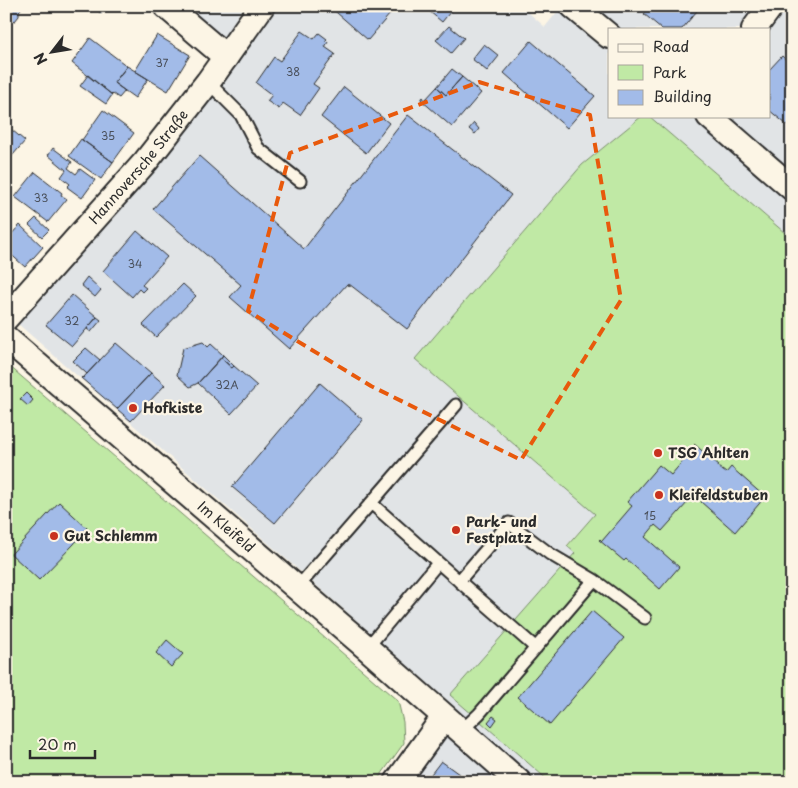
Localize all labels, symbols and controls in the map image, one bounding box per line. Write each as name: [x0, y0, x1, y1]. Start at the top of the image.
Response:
north arrow: [28, 28, 78, 78]
legend: [608, 28, 770, 118]
text: Road: [653, 34, 689, 57]
text: N: [29, 49, 52, 69]
house number: 37: [156, 54, 169, 71]
text: Park: [653, 60, 687, 83]
house number: 38: [286, 63, 300, 80]
text: Building: [653, 84, 712, 107]
street label: Hannoversche Straße: [84, 105, 193, 229]
house number: 35: [101, 127, 115, 144]
house number: 33: [34, 189, 48, 206]
house number: 34: [128, 255, 142, 272]
house number: 32: [65, 312, 80, 329]
house number: 32A: [215, 376, 239, 393]
place label: Hofkiste: [143, 397, 203, 418]
marker: Hofkiste: [127, 402, 139, 414]
place label: TSG Ahlten: [668, 442, 749, 463]
marker: TSG Ahlten: [652, 447, 664, 459]
place label: Kleifeldstuben: [669, 484, 769, 505]
marker: Kleifeldstuben: [653, 489, 665, 501]
street label: Im Kleifeld: [193, 496, 260, 557]
house number: 15: [644, 507, 656, 524]
place label: Park- und Festplatz: [466, 511, 537, 548]
marker: Park- und Festplatz: [450, 524, 462, 536]
place label: Gut Schlemm: [64, 525, 158, 546]
marker: Gut Schlemm: [48, 530, 60, 542]
scale bar: [30, 728, 95, 760]
text: 20 m: [38, 732, 77, 755]

